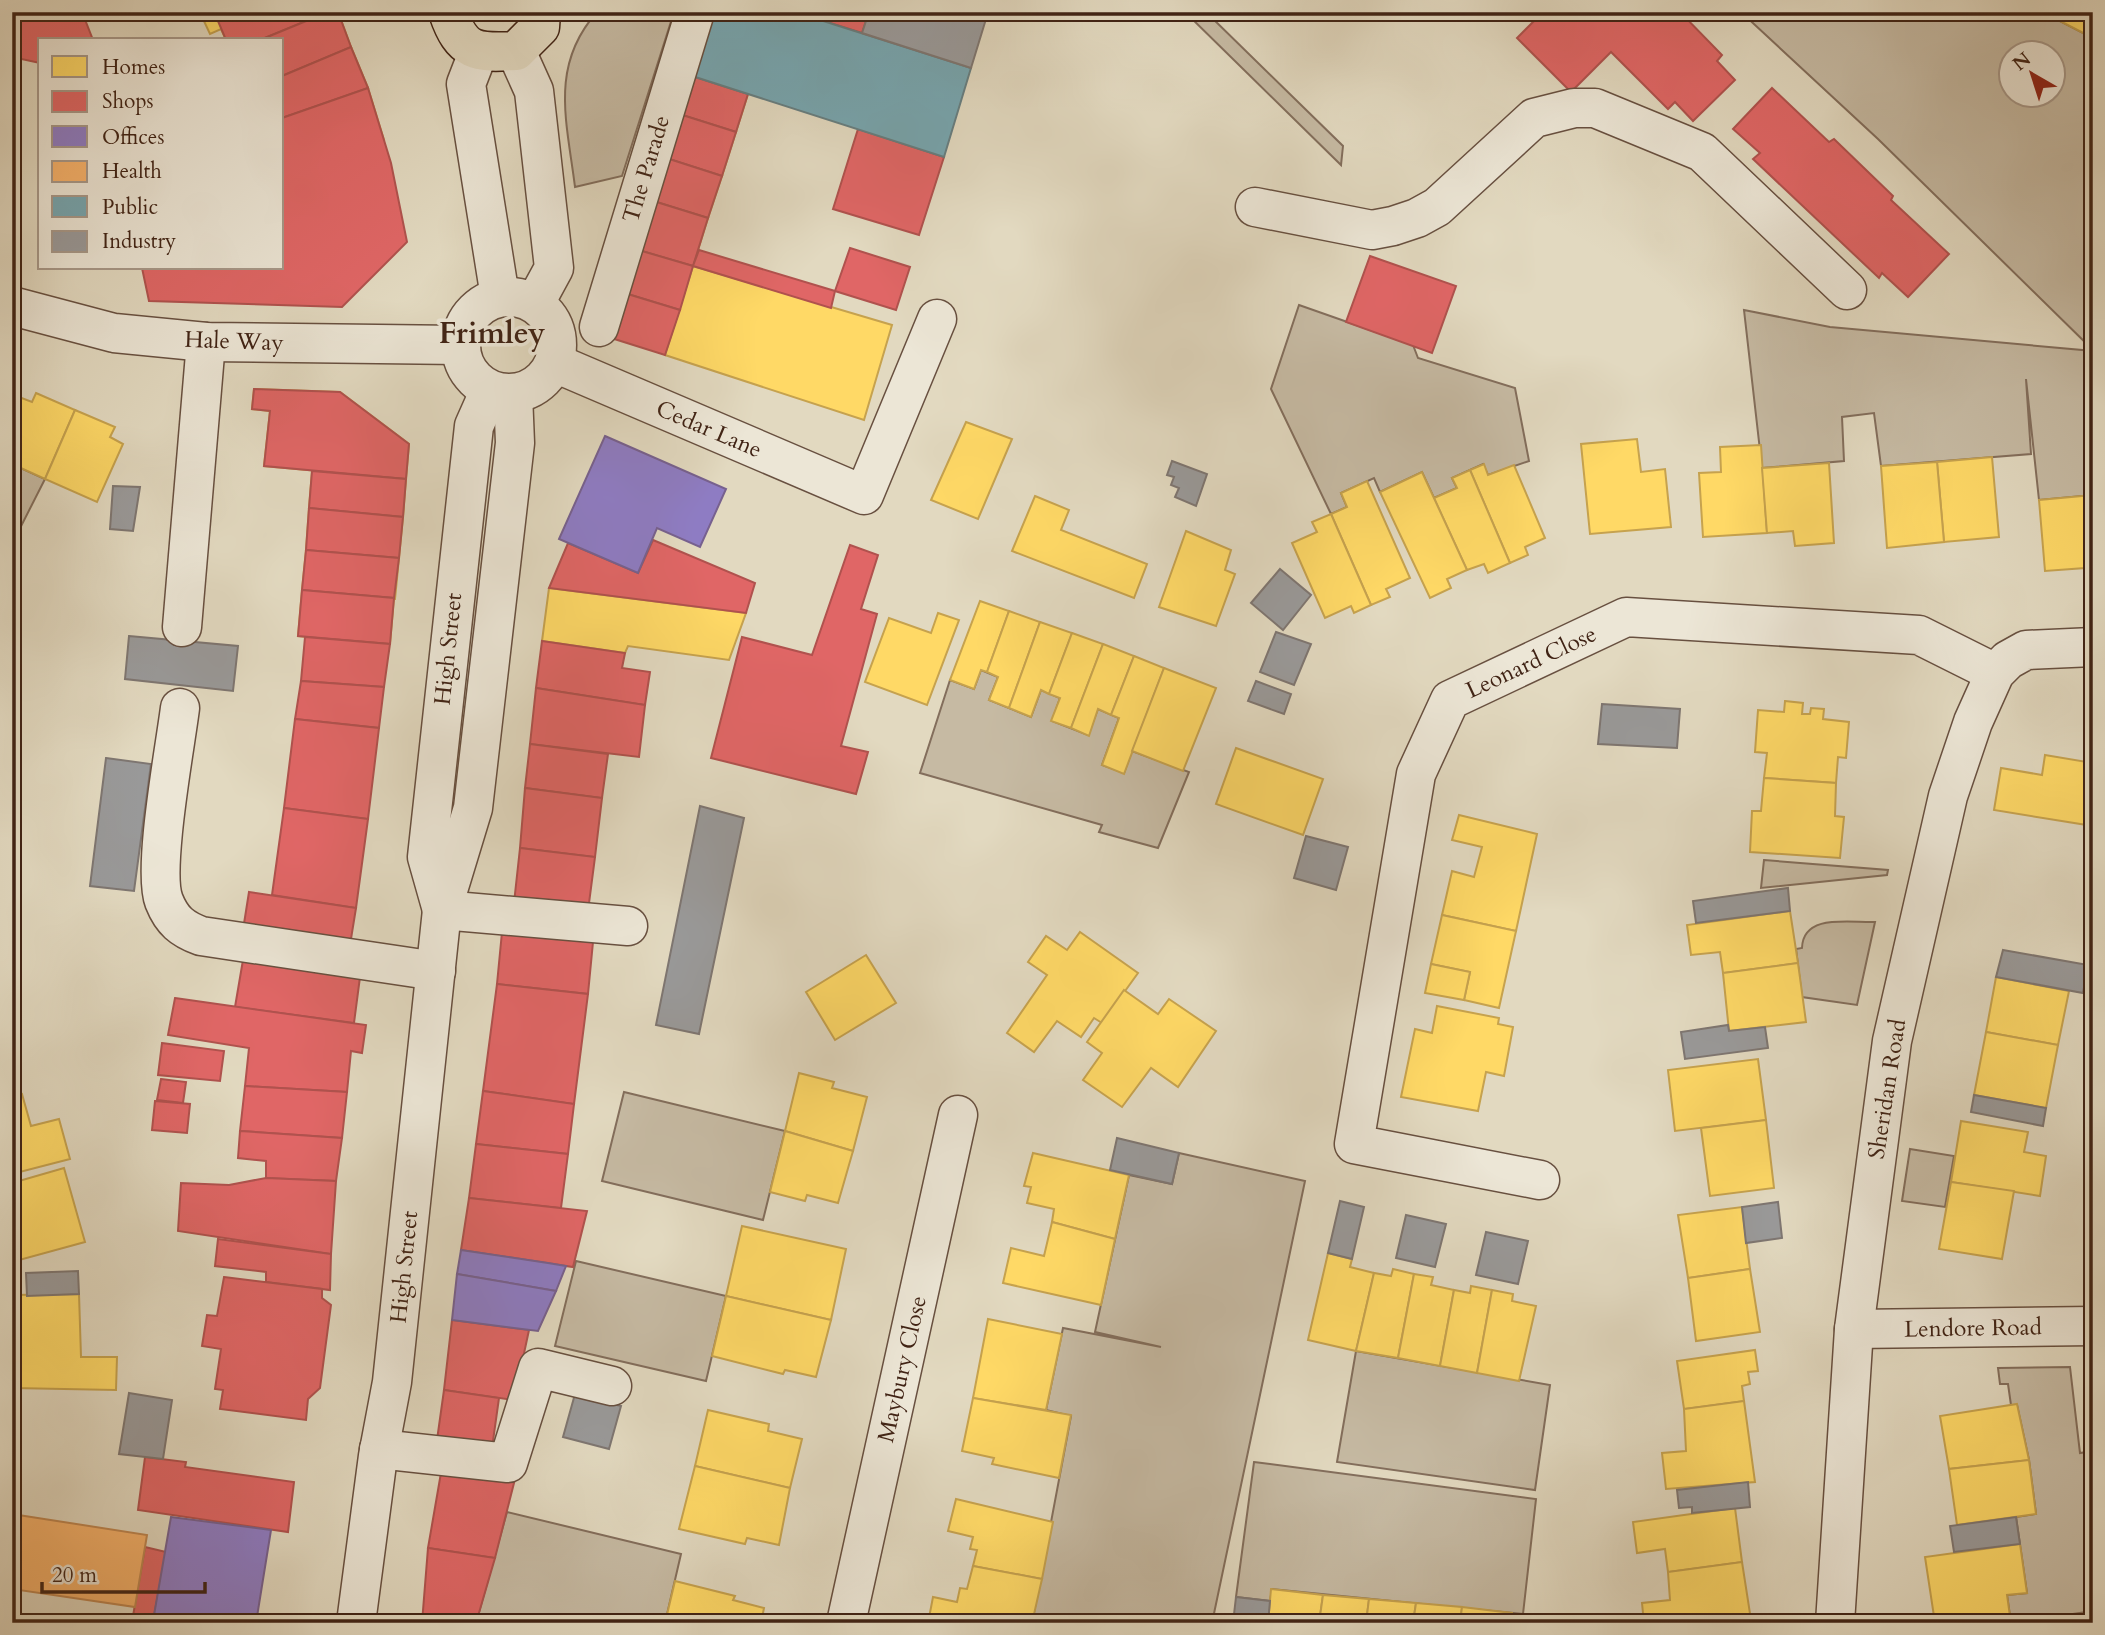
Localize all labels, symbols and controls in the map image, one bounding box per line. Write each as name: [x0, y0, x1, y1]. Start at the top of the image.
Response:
legend: [38, 38, 284, 270]
north arrow: [1996, 38, 2066, 108]
text: N: [2007, 46, 2037, 77]
text: Homes: [102, 53, 165, 82]
text: Shops: [102, 87, 154, 116]
street label: The Parade: [615, 112, 677, 226]
text: Offices: [102, 123, 164, 152]
text: Health: [102, 157, 162, 186]
text: Public: [102, 193, 158, 222]
text: Industry: [102, 227, 176, 256]
district label: Frimley: [439, 313, 545, 354]
street label: Hale Way: [184, 324, 284, 358]
street label: Cedar Lane: [651, 393, 767, 465]
street label: High Street: [427, 591, 469, 707]
street label: Leonard Close: [1461, 618, 1601, 706]
street label: Sheridan Road: [1861, 1016, 1913, 1161]
street label: High Street: [383, 1209, 425, 1325]
street label: Maybury Close: [870, 1293, 934, 1445]
street label: Lendore Road: [1904, 1311, 2043, 1345]
scale bar: [42, 1551, 205, 1595]
text: 20 m: [52, 1561, 97, 1590]

